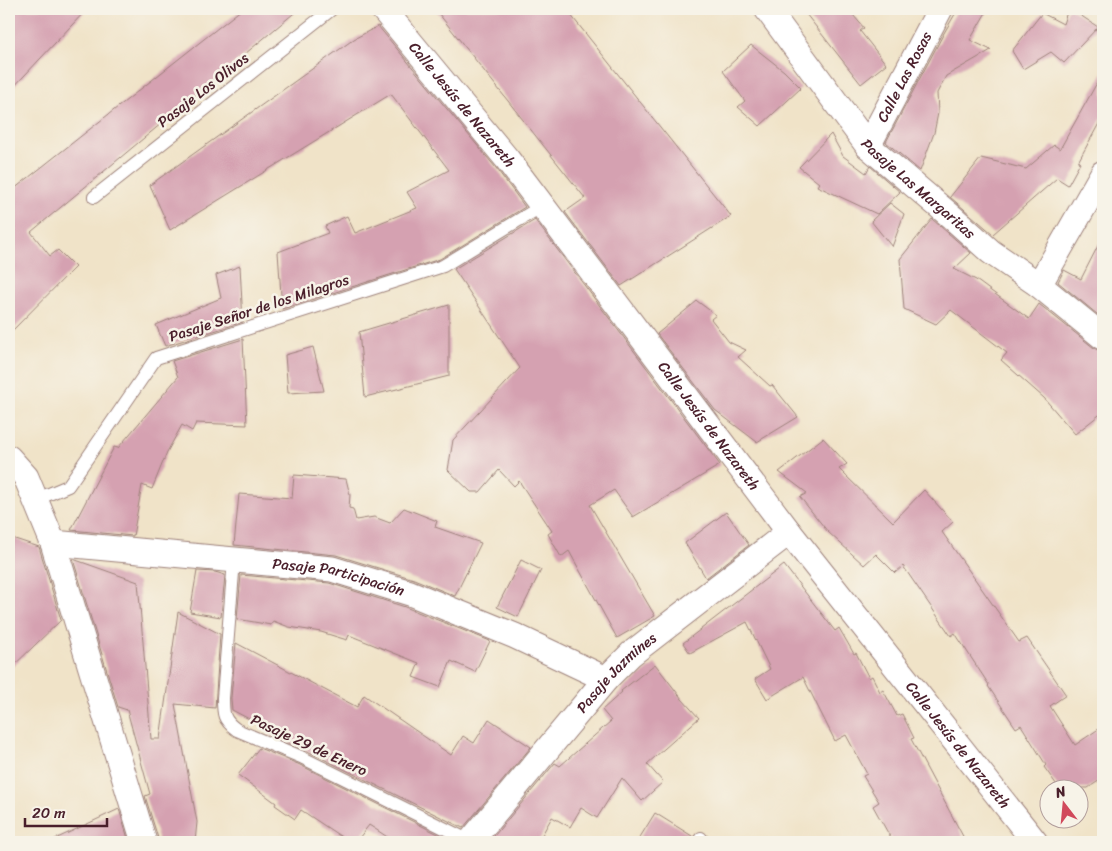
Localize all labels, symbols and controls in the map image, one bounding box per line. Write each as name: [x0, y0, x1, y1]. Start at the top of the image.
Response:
street label: Calle Las Rosas: [870, 27, 939, 127]
street label: Calle Jesús de Nazareth: [402, 36, 522, 173]
street label: Pasaje Los Olivos: [152, 45, 255, 134]
street label: Pasaje Las Margaritas: [854, 133, 982, 246]
street label: Pasaje Señor de los Milagros: [166, 267, 353, 349]
street label: Calle Jesús de Nazareth: [651, 355, 766, 496]
street label: Pasaje Participación: [271, 551, 408, 604]
street label: Pasaje Jazmines: [570, 625, 663, 719]
street label: Calle Jesús de Nazareth: [899, 675, 1017, 815]
street label: Pasaje 29 de Enero: [246, 707, 372, 784]
north arrow: [1040, 778, 1090, 828]
text: N: [1051, 779, 1069, 806]
scale bar: [25, 796, 108, 828]
text: 20 m: [32, 800, 66, 826]

